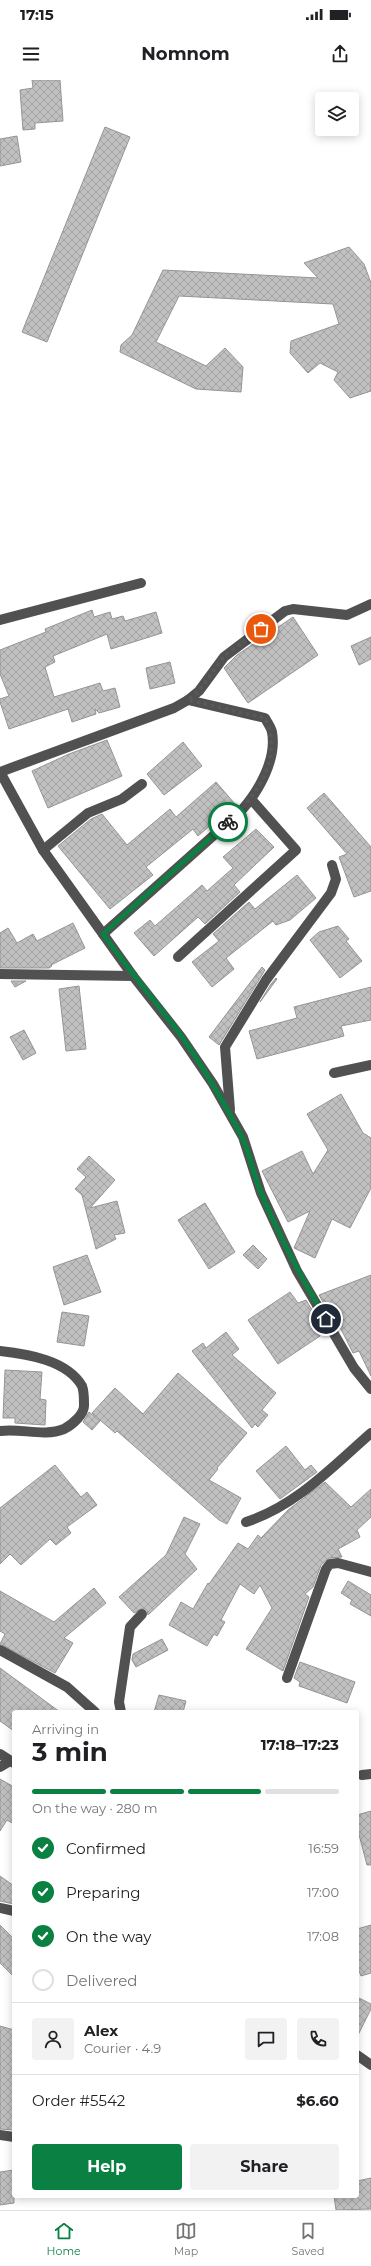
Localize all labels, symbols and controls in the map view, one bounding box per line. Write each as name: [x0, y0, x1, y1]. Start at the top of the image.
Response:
text: 17:15: [20, 5, 54, 24]
icon: menu: [20, 43, 42, 65]
text: Nomnom: [141, 43, 230, 65]
icon: share: [329, 43, 351, 65]
map controls: [315, 92, 359, 136]
button: layers: [315, 92, 359, 136]
pin: [244, 612, 278, 646]
icon: bag: [250, 618, 272, 640]
courier: [208, 802, 248, 842]
icon: bike: [217, 811, 239, 833]
pin: [309, 1302, 343, 1336]
icon: home: [315, 1308, 337, 1330]
text: Arriving in: [32, 1721, 99, 1737]
text: 17:18–17:23: [261, 1735, 339, 1754]
text: 3 min: [32, 1736, 108, 1768]
text: On the way · 280 m: [32, 1800, 158, 1816]
icon: check: [32, 1837, 54, 1859]
text: Confirmed: [66, 1839, 146, 1858]
text: 16:59: [308, 1840, 339, 1856]
icon: check: [32, 1881, 54, 1903]
text: Preparing: [66, 1883, 141, 1902]
text: 17:00: [307, 1884, 339, 1900]
icon: check: [32, 1925, 54, 1947]
text: On the way: [66, 1927, 151, 1946]
text: 17:08: [307, 1928, 339, 1944]
text: Delivered: [66, 1971, 138, 1990]
button: person: [32, 2018, 74, 2060]
button: chat: [245, 2018, 287, 2060]
button: phone: [297, 2018, 339, 2060]
text: Alex: [84, 2021, 118, 2040]
text: Courier · 4.9: [84, 2040, 161, 2056]
text: Order #5542: [32, 2091, 125, 2110]
text: $6.60: [296, 2091, 339, 2110]
button: Help: [32, 2144, 182, 2190]
button: Share: [190, 2144, 339, 2190]
tab: Home: [47, 2220, 81, 2258]
tab: Map: [174, 2220, 198, 2258]
tab: Saved: [291, 2220, 324, 2258]

